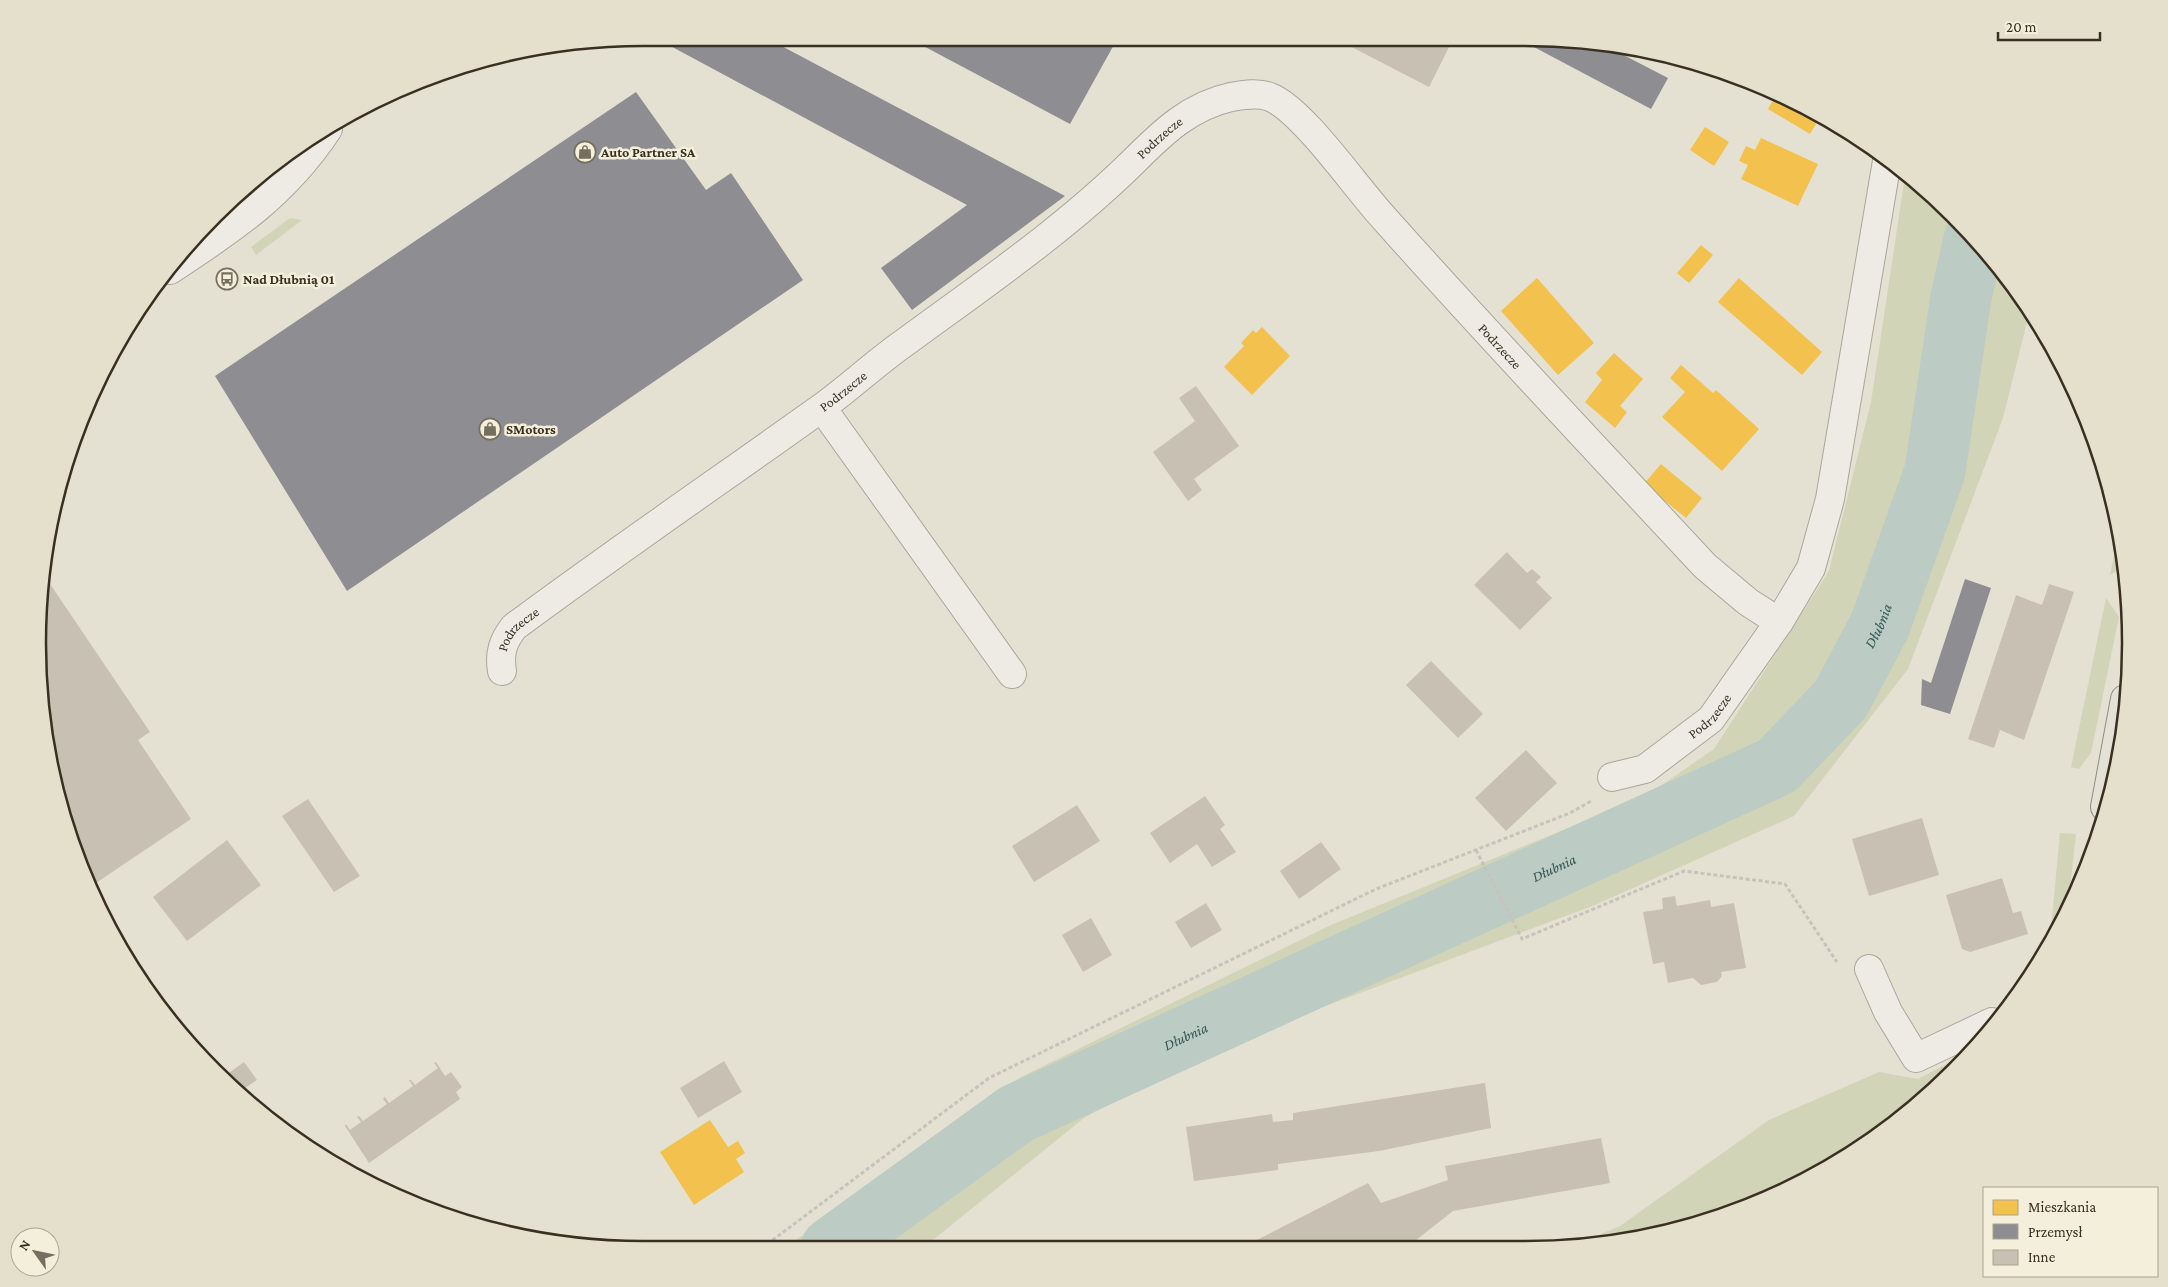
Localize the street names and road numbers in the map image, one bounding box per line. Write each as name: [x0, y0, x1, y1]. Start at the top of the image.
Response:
street label: Podrzecze: [1133, 113, 1186, 162]
street label: Podrzecze: [1475, 320, 1525, 372]
street label: Podrzecze: [816, 367, 870, 415]
street label: Podrzecze: [494, 603, 542, 653]
street label: Podrzecze: [1685, 690, 1734, 742]

